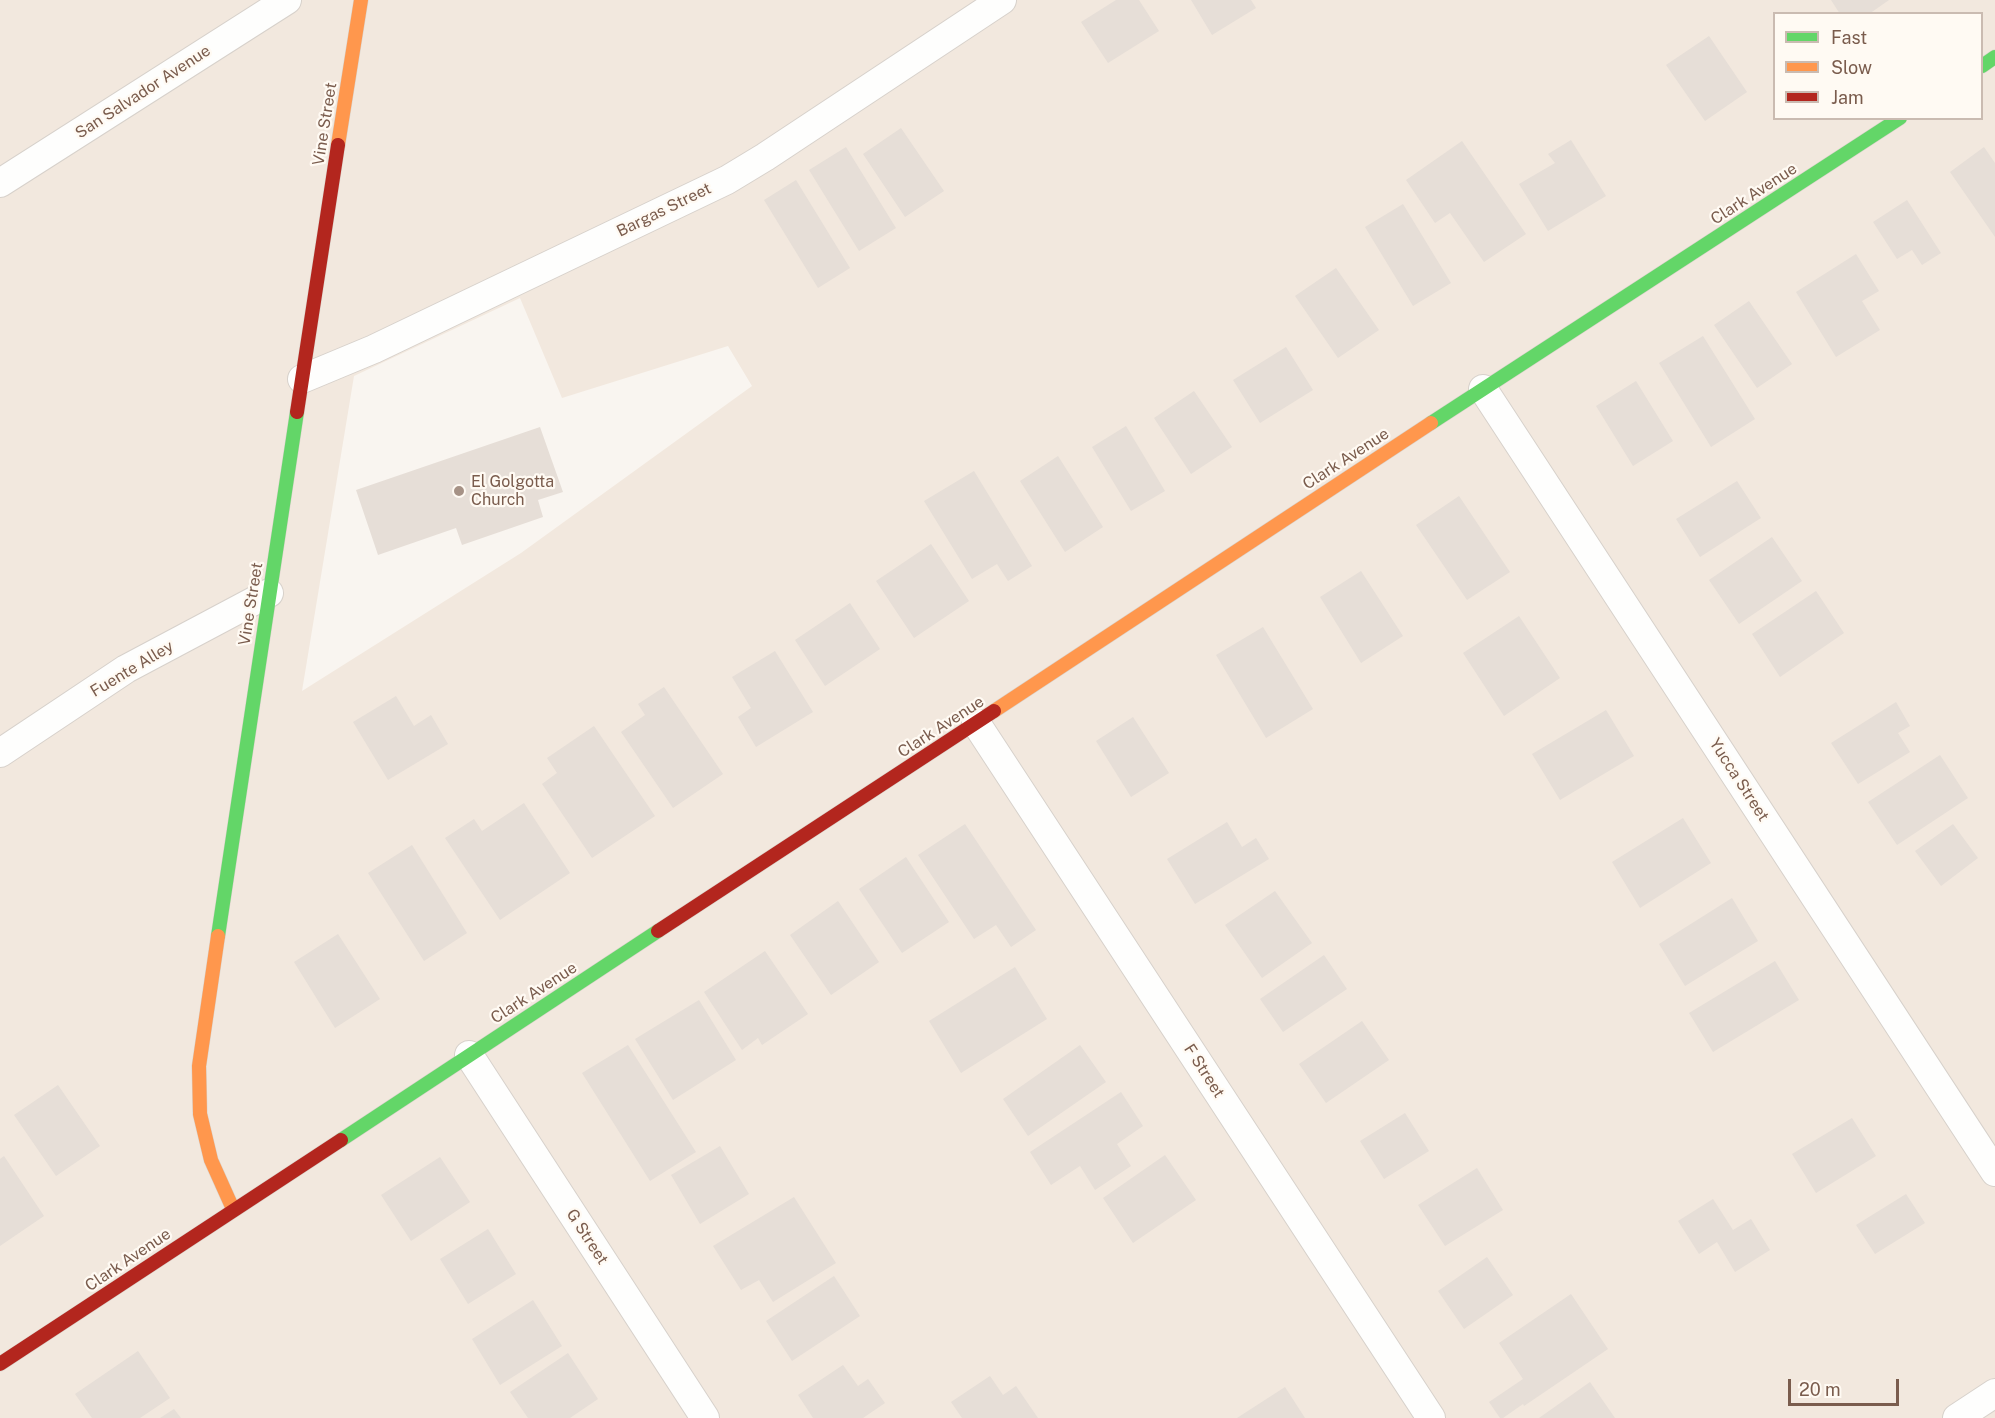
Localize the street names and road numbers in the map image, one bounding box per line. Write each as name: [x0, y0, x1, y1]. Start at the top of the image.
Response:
street label: San Salvador Avenue: [72, 41, 214, 143]
street label: Vine Street: [309, 81, 341, 167]
street label: Clark Avenue: [1707, 159, 1801, 229]
street label: Bargas Street: [614, 179, 714, 241]
street label: Clark Avenue: [1299, 424, 1393, 494]
street label: Vine Street: [235, 561, 267, 647]
street label: Fuente Alley: [87, 637, 177, 701]
street label: Clark Avenue: [894, 692, 988, 762]
street label: Yucca Street: [1705, 735, 1773, 825]
street label: Clark Avenue: [487, 958, 581, 1028]
street label: F Street: [1180, 1041, 1228, 1101]
street label: G Street: [562, 1206, 612, 1268]
street label: Clark Avenue: [82, 1224, 174, 1296]

